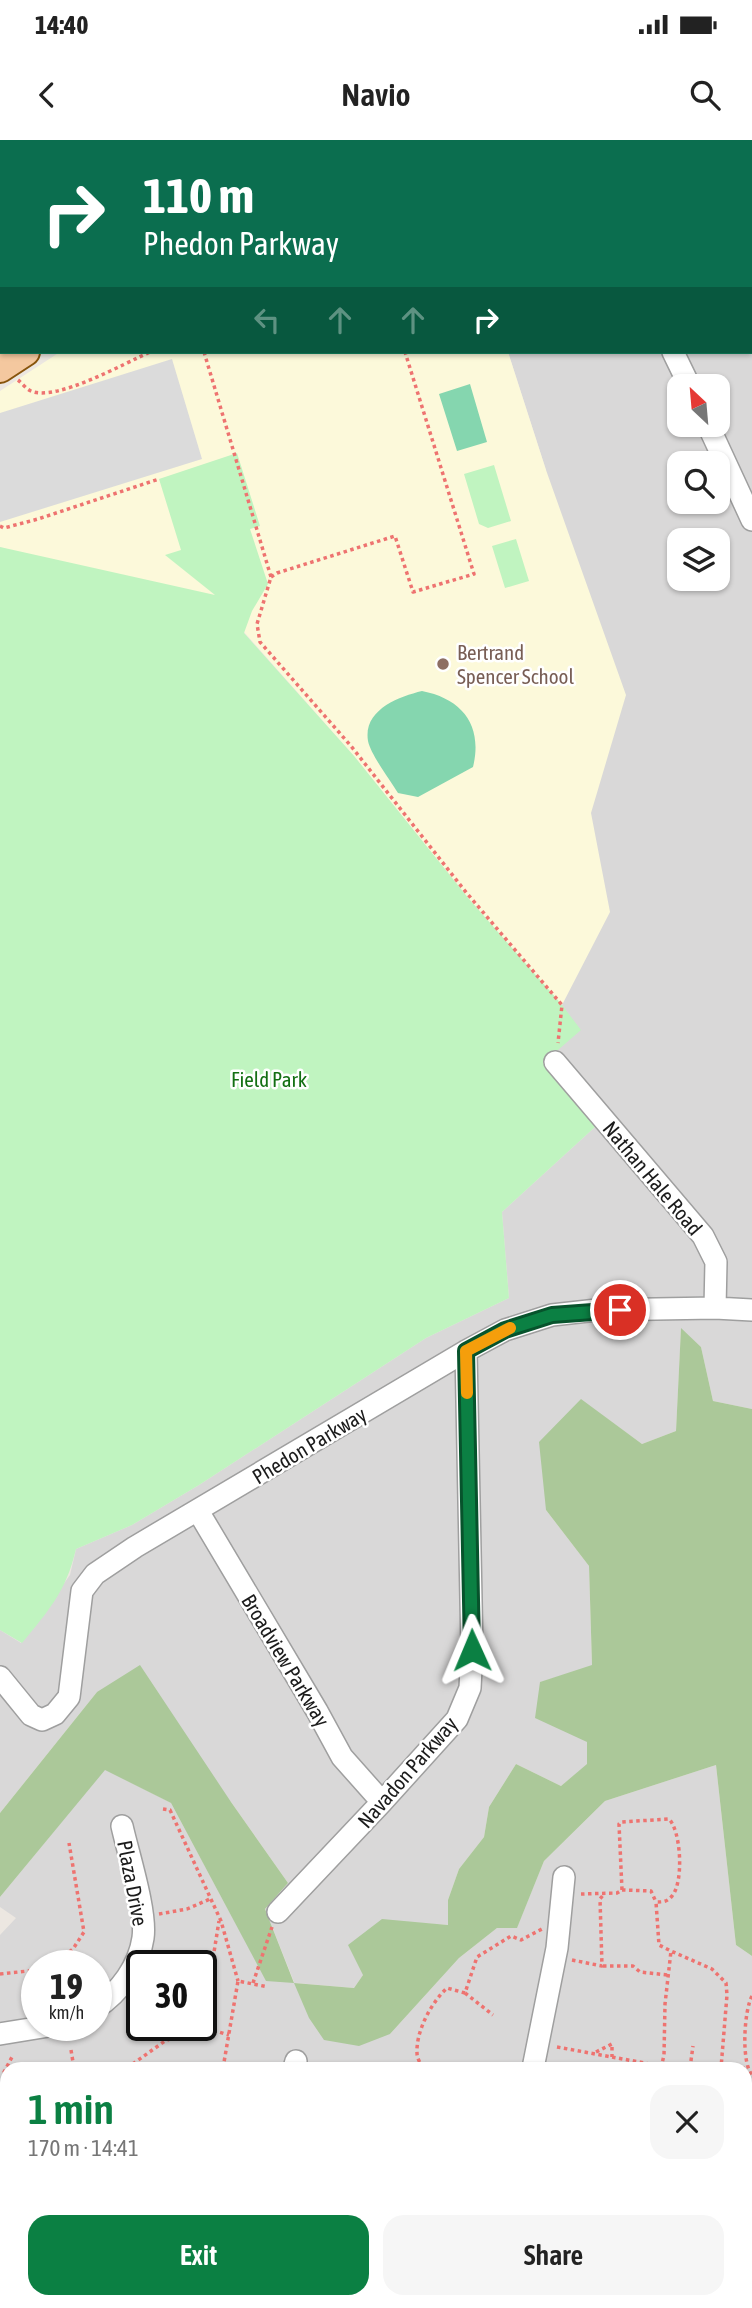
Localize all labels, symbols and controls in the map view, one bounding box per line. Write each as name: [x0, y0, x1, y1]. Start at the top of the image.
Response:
text: 14:40: [35, 10, 89, 40]
icon: back: [28, 76, 66, 114]
text: Navio: [341, 76, 411, 113]
icon: search: [686, 76, 724, 114]
text: 110 m: [143, 167, 254, 223]
icon: right: [28, 168, 119, 259]
text: Phedon Parkway: [143, 225, 339, 262]
icon: left: [248, 301, 286, 339]
icon: ahead: [321, 301, 359, 339]
icon: ahead: [394, 301, 432, 339]
icon: right: [467, 301, 505, 339]
north arrow: [667, 374, 730, 438]
map controls: [667, 374, 730, 591]
button: search: [667, 451, 730, 514]
button: layers: [667, 528, 730, 591]
place label: Bertrand Spencer School: [457, 640, 574, 688]
marker: Bertrand Spencer School: [435, 656, 451, 672]
park label: Field Park: [231, 1067, 307, 1091]
street label: Nathan Hale Road: [598, 1116, 708, 1240]
pin: [590, 1280, 650, 1340]
icon: arrive: [601, 1291, 639, 1329]
street label: Phedon Parkway: [248, 1401, 371, 1488]
street label: Broadview Parkway: [237, 1590, 335, 1731]
position arrow: [435, 1613, 509, 1687]
street label: Navadon Parkway: [352, 1711, 462, 1832]
street label: Plaza Drive: [113, 1838, 153, 1928]
speed limit sign: 30: [126, 1950, 217, 2041]
text: 19: [50, 1966, 83, 2006]
text: km/h: [49, 2002, 84, 2023]
text: 1 min: [28, 2085, 114, 2133]
button: close: [650, 2085, 724, 2159]
text: 170 m · 14:41: [28, 2135, 139, 2161]
button: Exit: [28, 2215, 369, 2295]
button: Share: [383, 2215, 724, 2295]

